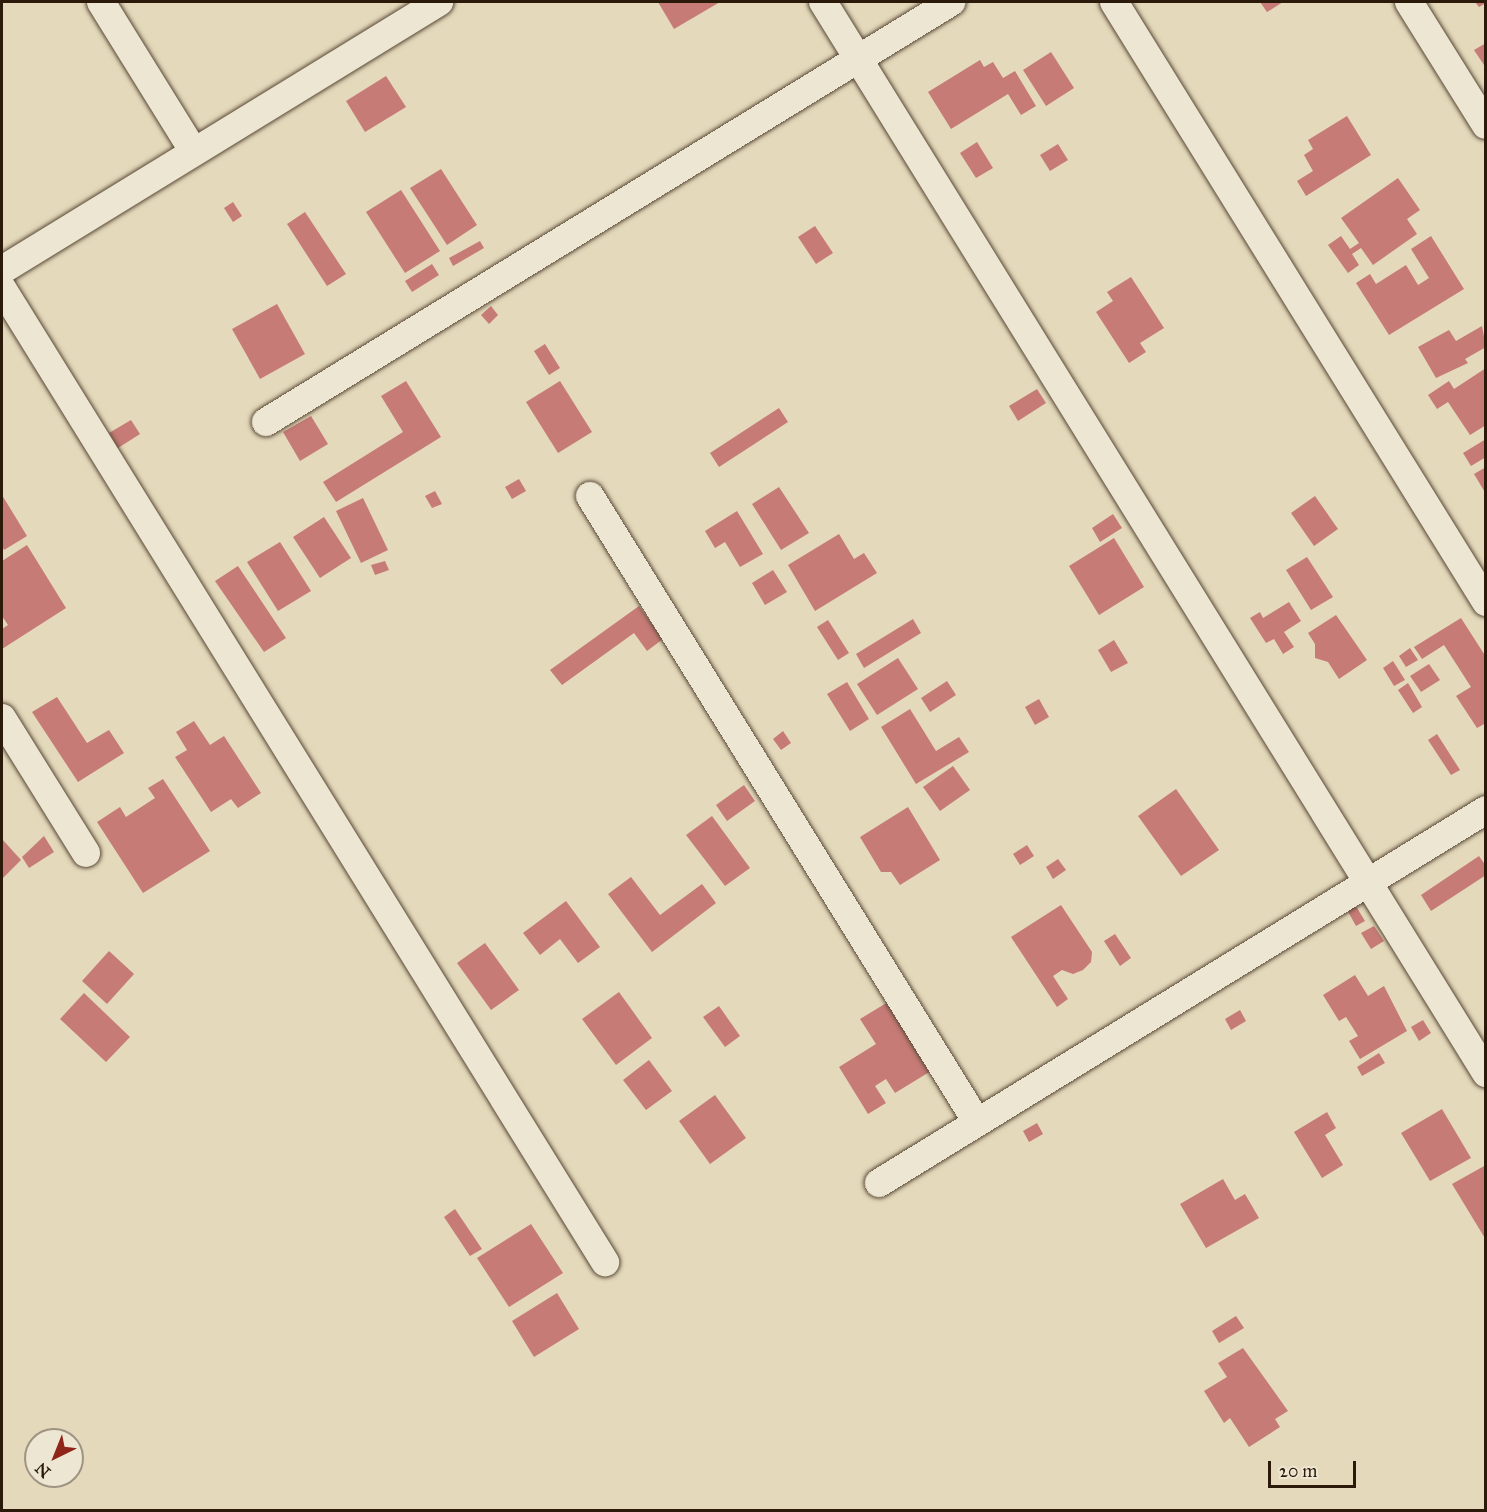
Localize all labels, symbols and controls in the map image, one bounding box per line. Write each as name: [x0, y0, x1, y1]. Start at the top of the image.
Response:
north arrow: [24, 1428, 84, 1488]
scale bar: [1271, 1449, 1360, 1487]
text: N: [31, 1458, 54, 1482]
text: 20 m: [1279, 1460, 1317, 1482]

